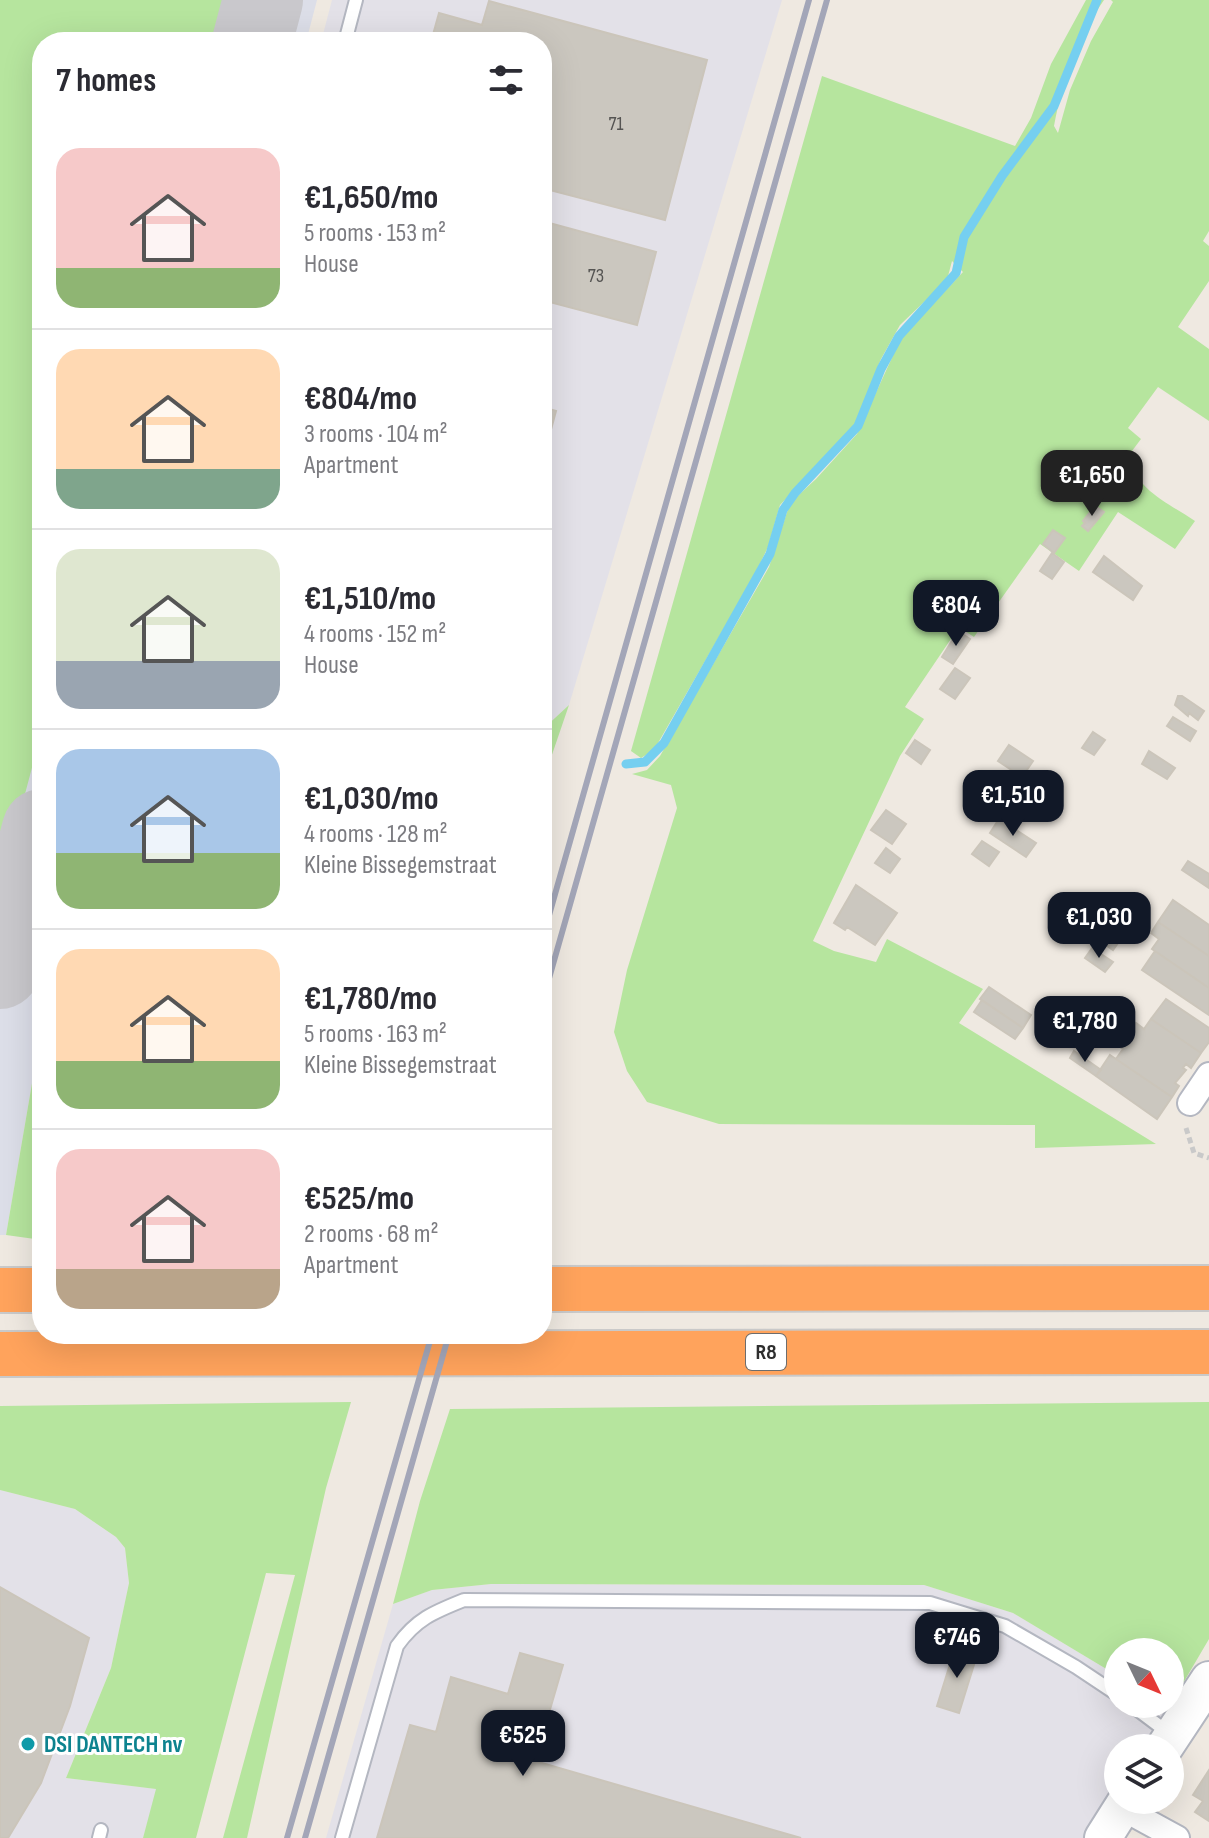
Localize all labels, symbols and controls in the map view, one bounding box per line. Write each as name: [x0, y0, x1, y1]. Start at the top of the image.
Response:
icon: filters: [484, 58, 528, 102]
text: 7 homes: [56, 60, 156, 101]
house number: 71: [608, 112, 624, 136]
text: €1,650/mo: [304, 177, 438, 218]
icon: home: [120, 180, 216, 276]
text: 5 rooms · 153 m²: [304, 218, 446, 249]
text: House: [304, 249, 359, 280]
house number: 73: [588, 264, 604, 288]
text: €804/mo: [304, 378, 417, 419]
icon: home: [120, 381, 216, 477]
text: 3 rooms · 104 m²: [304, 419, 448, 450]
text: Apartment: [304, 450, 398, 481]
pin: €1,650: [1027, 450, 1157, 518]
text: €1,650: [1059, 460, 1125, 491]
text: €1,510/mo: [304, 578, 436, 619]
pin: €804: [909, 580, 1003, 648]
icon: home: [120, 581, 216, 677]
text: €804: [931, 590, 981, 621]
text: 4 rooms · 152 m²: [304, 619, 446, 650]
text: House: [304, 650, 359, 681]
pin: €1,510: [948, 770, 1078, 838]
text: €1,030/mo: [304, 778, 439, 819]
text: €1,510: [981, 780, 1045, 811]
icon: home: [120, 781, 216, 877]
text: 4 rooms · 128 m²: [304, 819, 448, 850]
text: Kleine Bissegemstraat: [304, 850, 497, 881]
pin: €1,030: [1034, 892, 1164, 960]
text: €1,030: [1066, 902, 1132, 933]
text: €1,780/mo: [304, 978, 437, 1019]
icon: home: [120, 981, 216, 1077]
pin: €1,780: [1020, 996, 1150, 1064]
text: €1,780: [1052, 1006, 1118, 1037]
text: 5 rooms · 163 m²: [304, 1019, 447, 1050]
text: Kleine Bissegemstraat: [304, 1050, 497, 1081]
text: €525/mo: [304, 1178, 414, 1219]
icon: home: [120, 1181, 216, 1277]
text: 2 rooms · 68 m²: [304, 1219, 439, 1250]
text: Apartment: [304, 1250, 398, 1281]
road number: R8: [746, 1334, 786, 1370]
pin: €746: [910, 1612, 1004, 1680]
text: €746: [933, 1622, 981, 1653]
north arrow: [1104, 1638, 1184, 1718]
map controls: [1104, 1638, 1184, 1814]
pin: €525: [476, 1710, 570, 1778]
text: €525: [499, 1720, 547, 1751]
place label: DSI DANTECH nv: [44, 1730, 183, 1759]
button: layers: [1104, 1734, 1184, 1814]
marker: DSI DANTECH nv: [19, 1735, 37, 1753]

